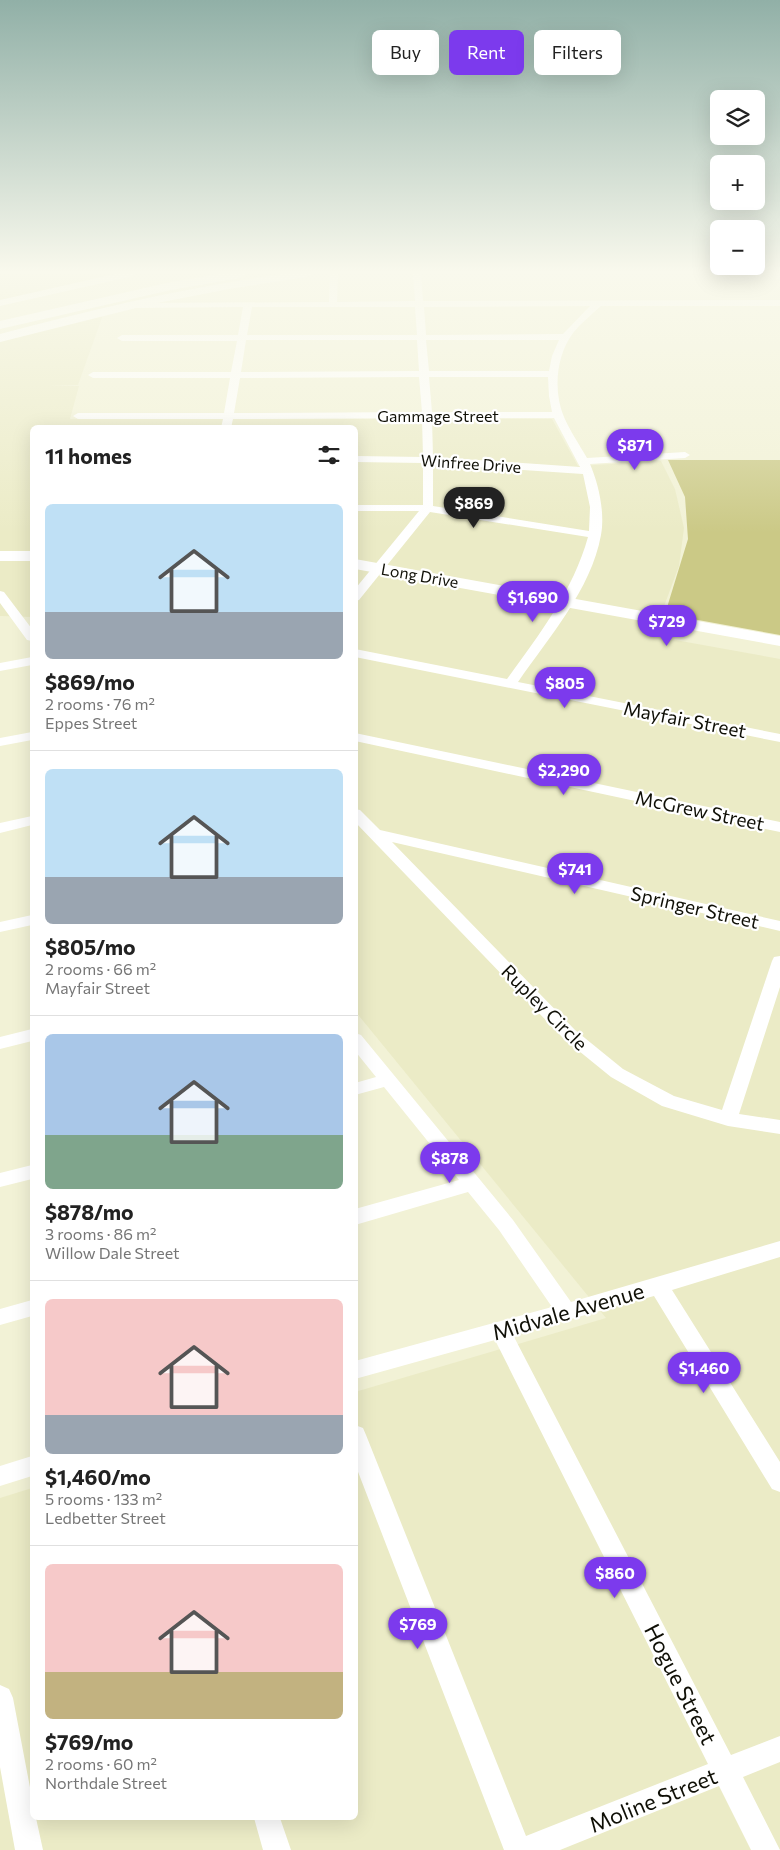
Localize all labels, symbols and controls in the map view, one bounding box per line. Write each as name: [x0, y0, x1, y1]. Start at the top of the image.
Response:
chip: Buy: [372, 30, 439, 75]
chip: Rent: [449, 30, 524, 75]
chip: Filters: [534, 30, 621, 75]
map controls: [710, 90, 765, 275]
button: layers: [710, 90, 765, 145]
button: +: [710, 155, 765, 210]
button: −: [710, 220, 765, 275]
street label: Gammage Street: [377, 406, 499, 425]
pin: $871: [605, 428, 665, 471]
text: $871: [618, 435, 652, 454]
icon: filters: [315, 441, 343, 469]
text: 11 homes: [45, 443, 132, 468]
street label: Winfree Drive: [420, 450, 522, 476]
pin: $869: [444, 486, 504, 529]
text: $869: [455, 493, 493, 512]
icon: home: [149, 536, 239, 626]
street label: Long Drive: [380, 559, 460, 591]
pin: $1,690: [492, 580, 574, 623]
text: $1,690: [508, 587, 558, 606]
pin: $729: [637, 604, 697, 647]
text: $729: [649, 611, 685, 630]
pin: $805: [535, 666, 595, 709]
text: $869/mo: [45, 669, 135, 694]
text: $805: [545, 673, 585, 692]
text: 2 rooms · 76 m²: [45, 694, 155, 713]
street label: Mayfair Street: [622, 696, 749, 742]
text: Eppes Street: [45, 713, 137, 732]
pin: $2,290: [523, 754, 605, 796]
text: $2,290: [538, 760, 590, 779]
street label: McGrew Street: [634, 785, 767, 835]
icon: home: [149, 802, 239, 892]
pin: $741: [545, 852, 605, 895]
text: $741: [558, 859, 592, 878]
street label: Springer Street: [629, 881, 762, 933]
text: $805/mo: [45, 934, 136, 959]
text: 2 rooms · 66 m²: [45, 959, 156, 978]
street label: Rupley Circle: [497, 959, 593, 1055]
text: Mayfair Street: [45, 978, 150, 997]
icon: home: [149, 1067, 239, 1157]
pin: $878: [420, 1142, 480, 1184]
text: $878: [431, 1148, 469, 1167]
text: $878/mo: [45, 1199, 134, 1224]
text: 3 rooms · 86 m²: [45, 1224, 156, 1243]
text: Willow Dale Street: [45, 1243, 180, 1262]
street label: Midvale Avenue: [489, 1276, 647, 1346]
icon: home: [149, 1332, 239, 1422]
pin: $1,460: [663, 1352, 745, 1394]
text: $1,460: [679, 1358, 729, 1377]
text: $1,460/mo: [45, 1464, 151, 1489]
text: 5 rooms · 133 m²: [45, 1489, 162, 1508]
text: Ledbetter Street: [45, 1508, 166, 1527]
pin: $860: [585, 1556, 645, 1599]
text: $860: [595, 1563, 635, 1582]
icon: home: [149, 1597, 239, 1687]
pin: $769: [388, 1608, 448, 1650]
text: $769: [399, 1614, 437, 1633]
street label: Hogue Street: [639, 1619, 723, 1749]
text: $769/mo: [45, 1729, 133, 1754]
text: 2 rooms · 60 m²: [45, 1754, 157, 1773]
street label: Moline Street: [585, 1762, 721, 1838]
text: Northdale Street: [45, 1773, 167, 1792]

